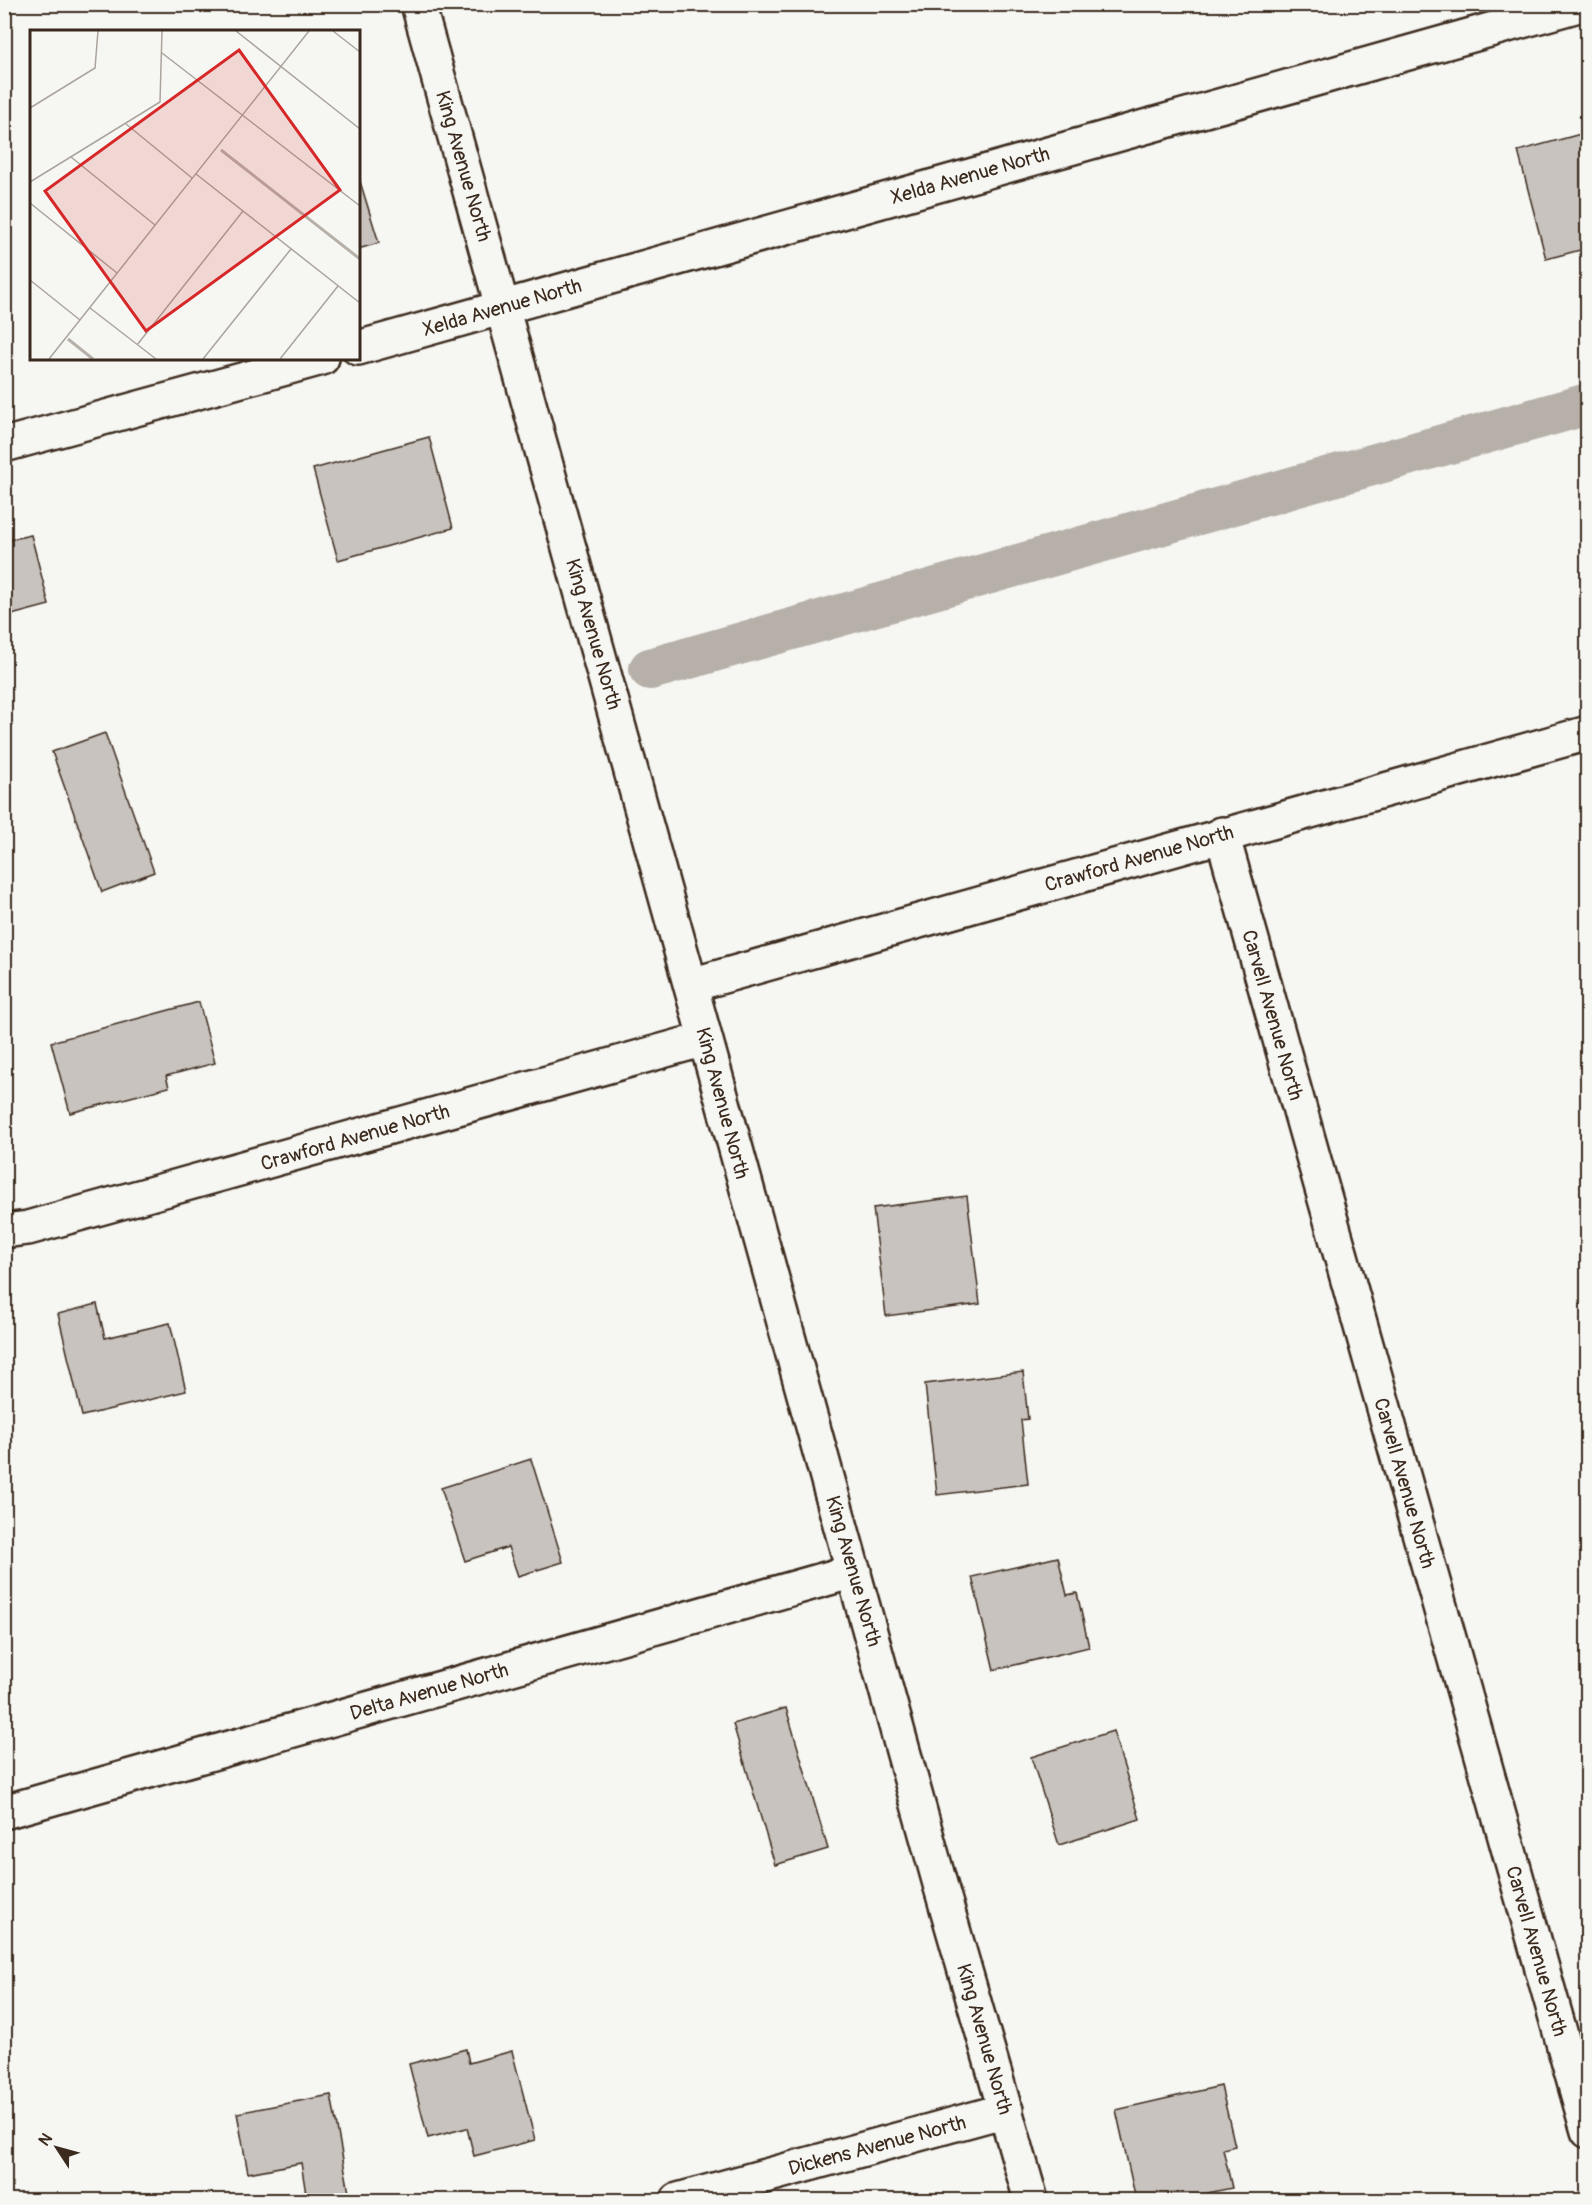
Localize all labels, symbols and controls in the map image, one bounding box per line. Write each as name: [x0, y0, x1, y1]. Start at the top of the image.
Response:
inset map: [30, 30, 360, 360]
street label: King Avenue North: [430, 88, 497, 244]
street label: Xelda Avenue North: [888, 141, 1052, 210]
street label: Xelda Avenue North: [420, 273, 584, 342]
street label: King Avenue North: [560, 556, 627, 712]
street label: Crawford Avenue North: [1042, 820, 1237, 897]
street label: Carvell Avenue North: [1236, 927, 1309, 1103]
street label: King Avenue North: [690, 1025, 755, 1182]
street label: Crawford Avenue North: [258, 1099, 453, 1176]
street label: Carvell Avenue North: [1368, 1395, 1441, 1571]
street label: King Avenue North: [820, 1493, 887, 1649]
street label: Delta Avenue North: [347, 1657, 511, 1726]
street label: Carvell Avenue North: [1500, 1863, 1573, 2039]
street label: King Avenue North: [951, 1961, 1018, 2117]
street label: Dickens Avenue North: [786, 2110, 969, 2181]
north arrow: [27, 2118, 87, 2178]
text: N: [34, 2129, 57, 2150]

